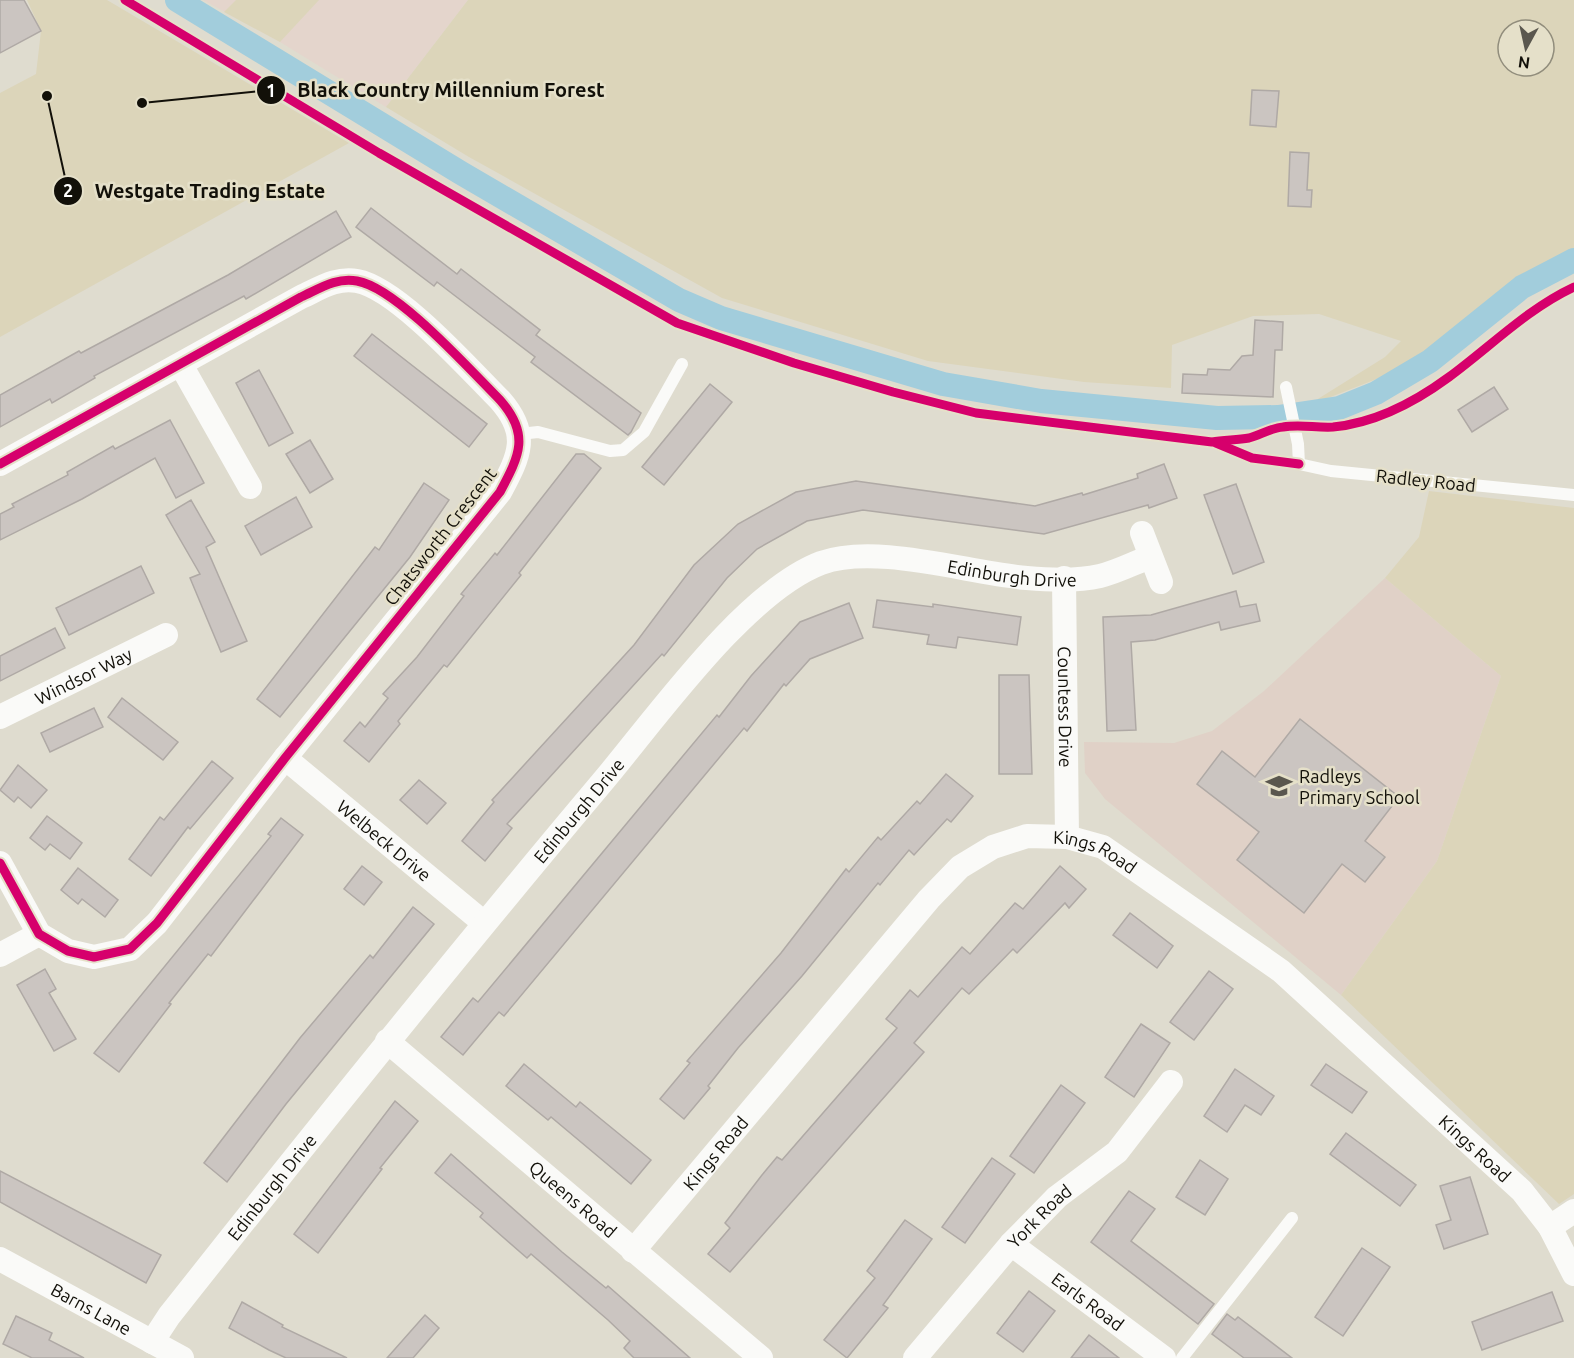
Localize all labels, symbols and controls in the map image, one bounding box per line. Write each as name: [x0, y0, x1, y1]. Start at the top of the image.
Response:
north arrow: [1496, 18, 1556, 78]
text: N: [1517, 53, 1531, 73]
callout: Black Country Millennium Forest: [256, 71, 617, 109]
text: Black Country Millennium Forest: [297, 78, 605, 101]
text: 1: [266, 80, 276, 100]
callout: Westgate Trading Estate: [53, 172, 337, 210]
text: Westgate Trading Estate: [95, 179, 325, 202]
text: 2: [63, 180, 73, 200]
street label: Chatsworth Crescent: [380, 463, 500, 609]
street label: Radley Road: [1375, 465, 1477, 495]
street label: Edinburgh Drive: [946, 555, 1077, 590]
street label: Windsor Way: [32, 643, 135, 708]
street label: Countess Drive: [1055, 646, 1076, 768]
street label: Edinburgh Drive: [529, 754, 628, 867]
place label: Radleys Primary School: [1299, 766, 1420, 807]
school or university icon: Radleys Primary School: [1264, 771, 1294, 801]
street label: Welbeck Drive: [333, 796, 435, 885]
street label: Kings Road: [1053, 827, 1140, 877]
street label: Kings Road: [1435, 1111, 1515, 1186]
street label: Kings Road: [679, 1112, 752, 1194]
street label: Edinburgh Drive: [223, 1130, 320, 1244]
street label: Queens Road: [525, 1156, 621, 1241]
street label: York Road: [1003, 1180, 1075, 1252]
street label: Earls Road: [1048, 1268, 1128, 1335]
street label: Barns Lane: [48, 1279, 135, 1339]

